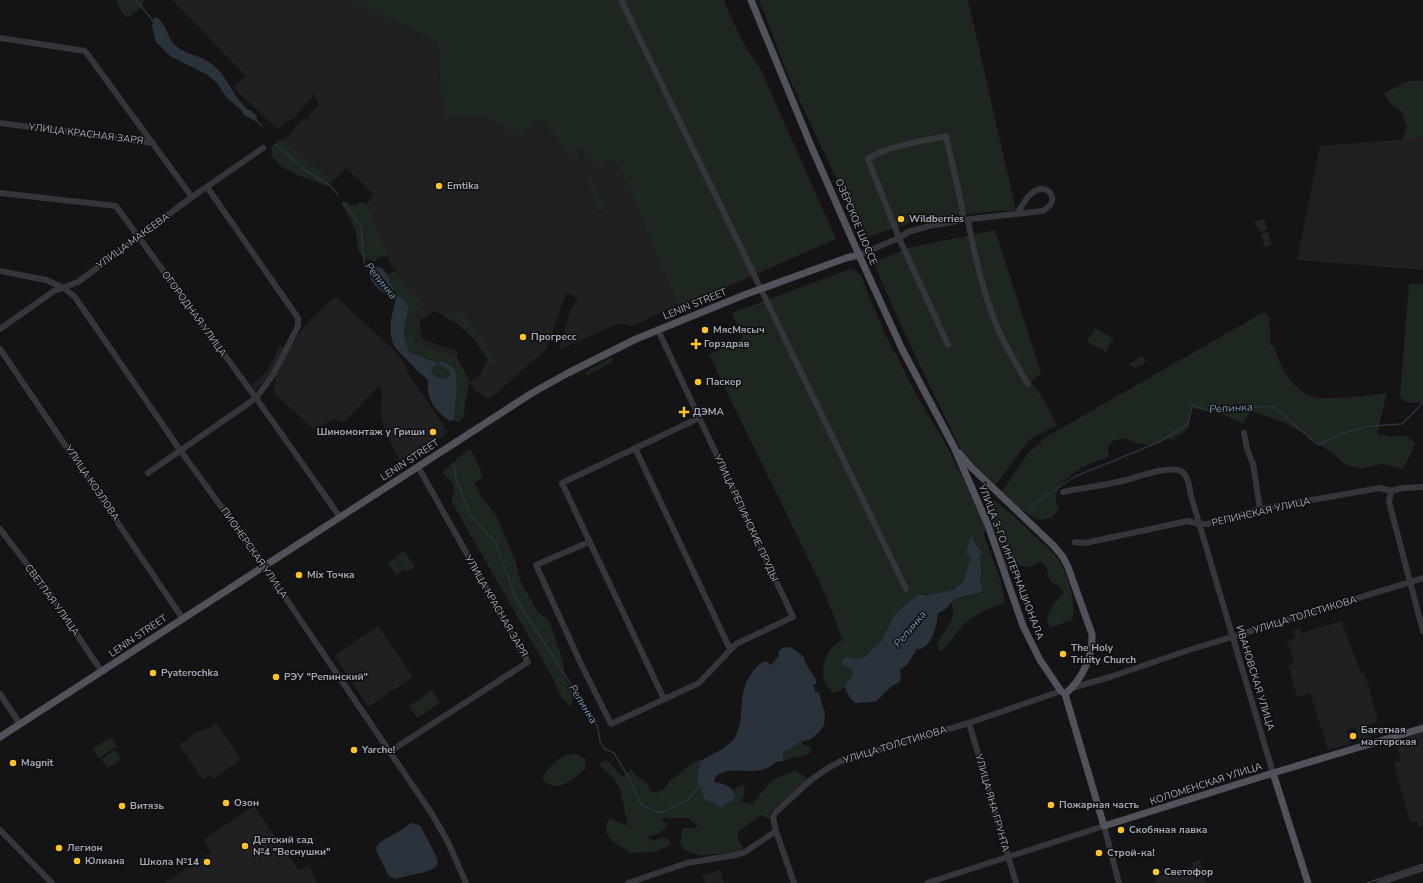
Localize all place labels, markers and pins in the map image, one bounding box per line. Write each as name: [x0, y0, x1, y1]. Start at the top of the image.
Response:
place label: Emtika: [447, 179, 479, 193]
marker: Emtika: [434, 181, 444, 191]
place label: Wildberries: [909, 212, 964, 226]
marker: Wildberries: [896, 214, 906, 224]
place label: МясМясыч: [713, 323, 765, 337]
marker: МясМясыч: [700, 325, 710, 335]
place label: Прогресс: [531, 330, 577, 344]
marker: Прогресс: [518, 332, 528, 342]
place label: Горздрав: [704, 337, 750, 351]
marker: Горздрав: [691, 339, 701, 349]
place label: Паскер: [706, 375, 741, 389]
marker: Паскер: [693, 377, 703, 387]
place label: ДЭМА: [693, 405, 724, 419]
marker: ДЭМА: [678, 406, 690, 418]
place label: Шиномонтаж у Гриши: [317, 425, 425, 439]
marker: Шиномонтаж у Гриши: [428, 427, 438, 437]
place label: Mix Точка: [307, 568, 355, 582]
marker: Mix Точка: [294, 570, 304, 580]
place label: The Holy Trinity Church: [1071, 641, 1136, 667]
marker: The Holy Trinity Church: [1058, 649, 1068, 659]
place label: Pyaterochka: [161, 666, 218, 680]
marker: Pyaterochka: [148, 668, 158, 678]
place label: РЭУ "Репинский": [284, 670, 368, 684]
marker: РЭУ "Репинский": [271, 672, 281, 682]
place label: Багетная мастерская: [1361, 723, 1416, 749]
marker: Багетная мастерская: [1348, 731, 1358, 741]
place label: Yarche!: [361, 743, 396, 757]
marker: Yarche!: [349, 745, 359, 755]
place label: Magnit: [21, 756, 54, 770]
marker: Magnit: [8, 758, 18, 768]
place label: Озон: [234, 796, 259, 810]
marker: Озон: [221, 798, 231, 808]
place label: Пожарная часть: [1059, 798, 1140, 812]
place label: Витязь: [130, 799, 164, 813]
marker: Пожарная часть: [1046, 800, 1056, 810]
marker: Витязь: [117, 801, 127, 811]
place label: Скобяная лавка: [1129, 823, 1207, 837]
marker: Скобяная лавка: [1116, 825, 1126, 835]
place label: Детский сад №4 "Веснушки": [253, 833, 330, 859]
place label: Легион: [67, 841, 103, 855]
marker: Детский сад №4 "Веснушки": [240, 841, 250, 851]
marker: Легион: [54, 843, 64, 853]
place label: Строй-ка!: [1107, 846, 1155, 860]
marker: Строй-ка!: [1094, 848, 1104, 858]
place label: Юлиана: [85, 854, 125, 868]
place label: Школа №14: [140, 855, 199, 869]
marker: Юлиана: [72, 856, 82, 866]
marker: Школа №14: [202, 857, 212, 867]
place label: Светофор: [1164, 865, 1213, 879]
marker: Светофор: [1151, 867, 1161, 877]

